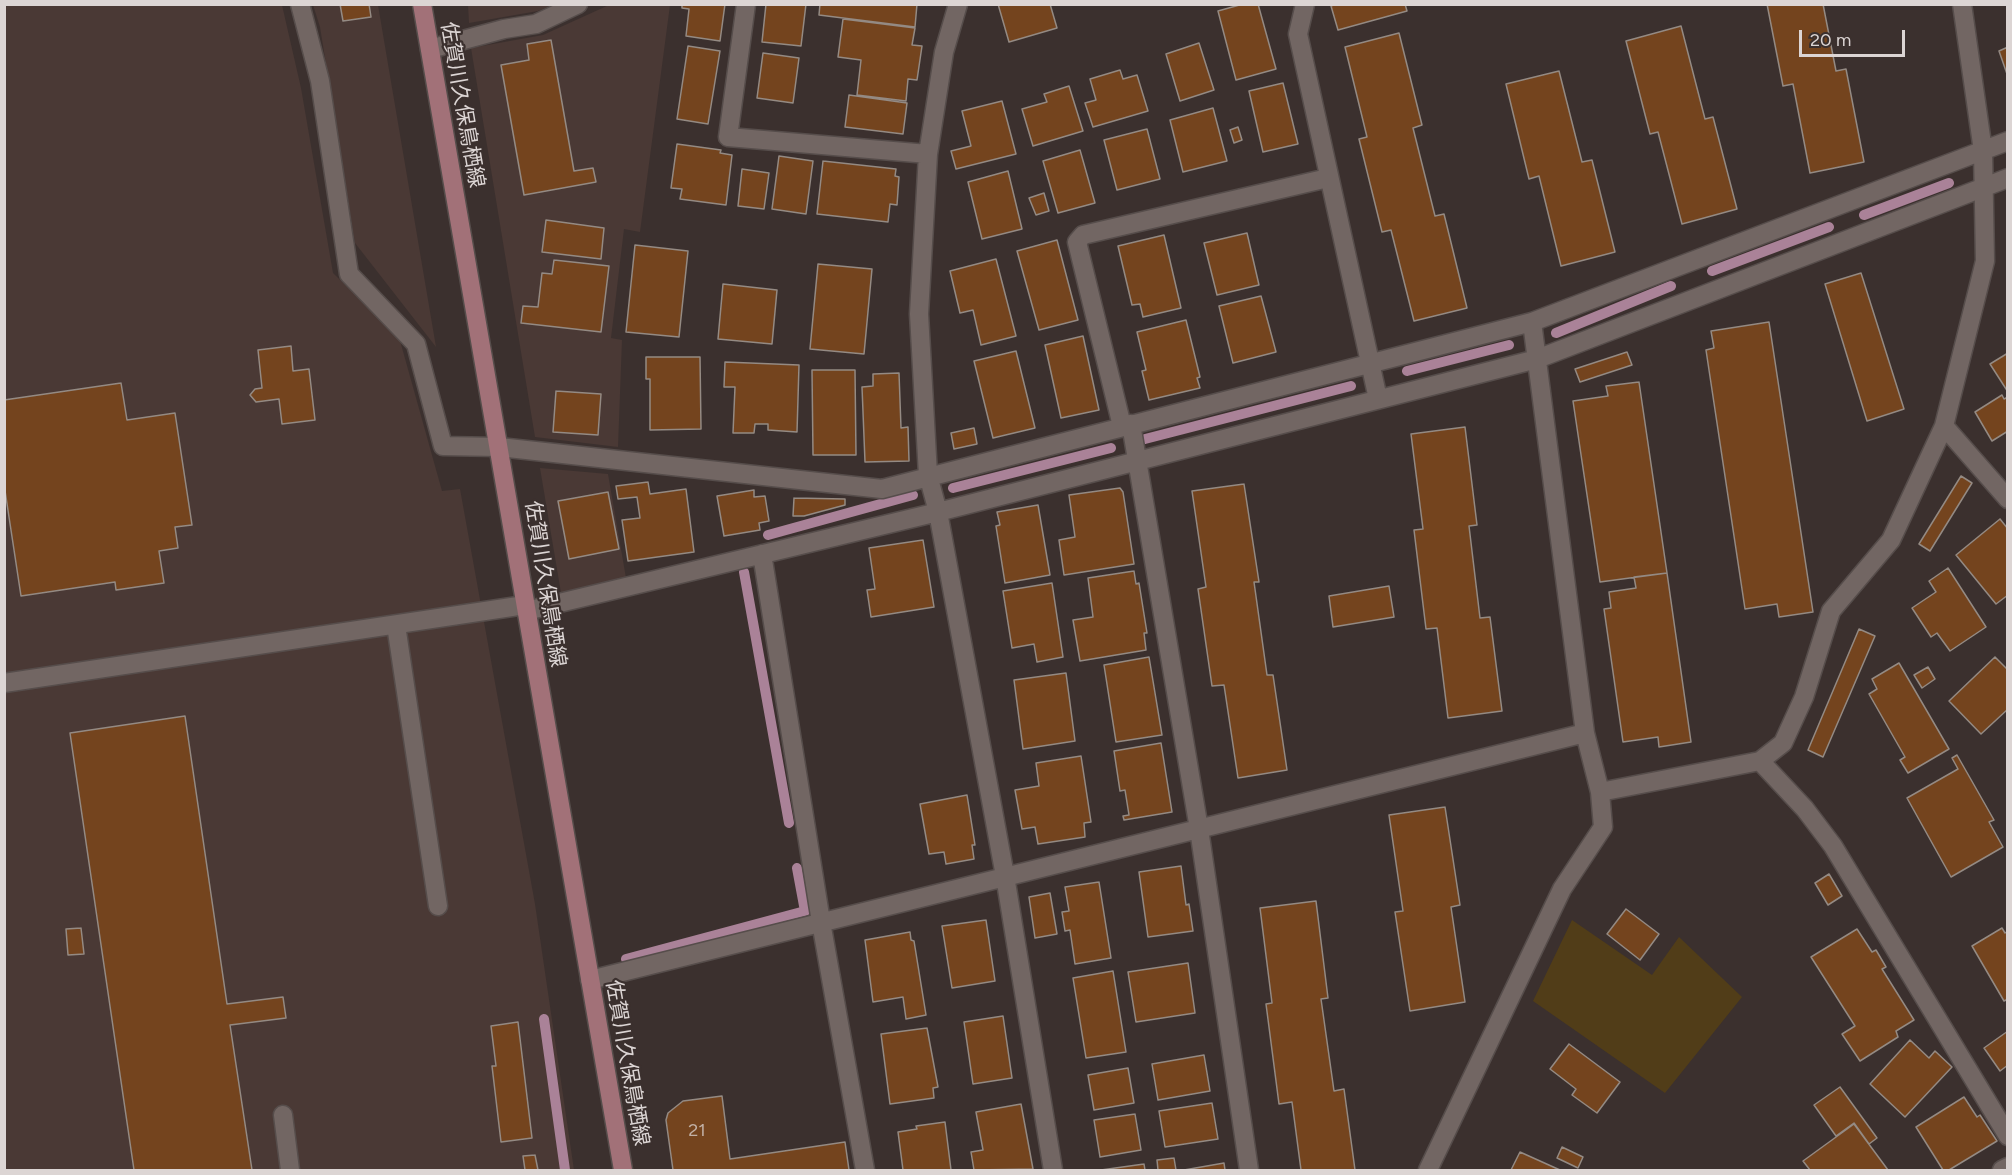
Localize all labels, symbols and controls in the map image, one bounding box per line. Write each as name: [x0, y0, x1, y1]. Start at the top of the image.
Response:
scale bar: [1802, 18, 1908, 56]
street label: 佐賀川久保鳥栖線: [435, 20, 489, 190]
text: 20 m: [1810, 29, 1851, 51]
street label: 佐賀川久保鳥栖線: [519, 499, 571, 669]
street label: 佐賀川久保鳥栖線: [600, 978, 654, 1148]
house number: 21: [688, 1120, 706, 1142]

